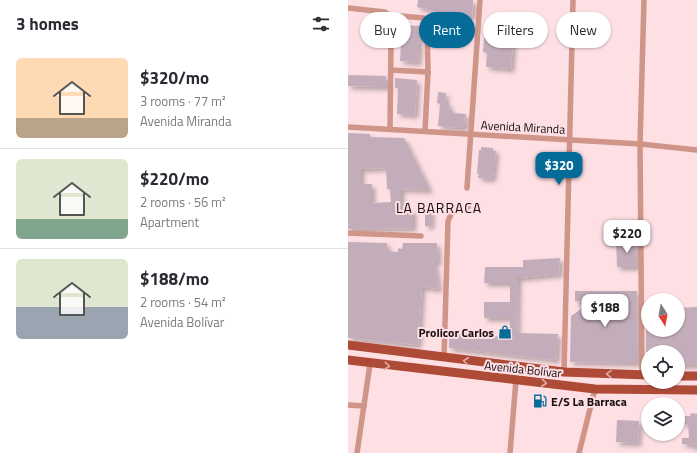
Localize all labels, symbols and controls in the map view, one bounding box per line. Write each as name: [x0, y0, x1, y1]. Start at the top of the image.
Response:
text: 3 homes: [16, 11, 79, 37]
chip: Buy: [360, 12, 411, 48]
chip: Rent: [419, 12, 475, 48]
chip: Filters: [483, 12, 548, 48]
chip: New: [556, 12, 611, 48]
icon: filters: [310, 13, 332, 35]
text: $320/mo: [140, 65, 209, 91]
icon: home: [48, 74, 96, 122]
text: 3 rooms · 77 m²: [140, 91, 226, 111]
text: Avenida Miranda: [140, 111, 231, 131]
street label: Avenida Miranda: [480, 115, 566, 139]
pin: $320: [535, 152, 583, 186]
text: $320: [544, 155, 574, 175]
text: $220/mo: [140, 166, 209, 192]
icon: home: [48, 175, 96, 223]
text: 2 rooms · 56 m²: [140, 192, 226, 212]
district label: LA BARRACA: [396, 197, 482, 218]
text: Apartment: [140, 212, 199, 232]
pin: $220: [603, 220, 651, 254]
text: $220: [612, 223, 642, 243]
text: $188/mo: [140, 266, 209, 292]
icon: home: [48, 275, 96, 323]
text: 2 rooms · 54 m²: [140, 292, 226, 312]
north arrow: [641, 293, 685, 337]
map controls: [641, 293, 685, 441]
pin: $188: [581, 294, 629, 328]
text: $188: [590, 297, 620, 317]
text: Avenida Bolívar: [140, 312, 224, 332]
place label: Prolicor Carlos: [419, 323, 494, 342]
shop icon: Prolicor Carlos: [497, 324, 513, 340]
button: locate: [641, 345, 685, 389]
street label: Avenida Bolívar: [483, 355, 563, 383]
one-way arrow: [463, 356, 469, 365]
one-way arrow: [384, 361, 390, 370]
one-way arrow: [606, 370, 612, 378]
one-way arrow: [541, 379, 547, 388]
place label: E/S La Barraca: [551, 392, 627, 411]
fuel station icon: E/S La Barraca: [532, 393, 548, 409]
button: layers: [641, 397, 685, 441]

